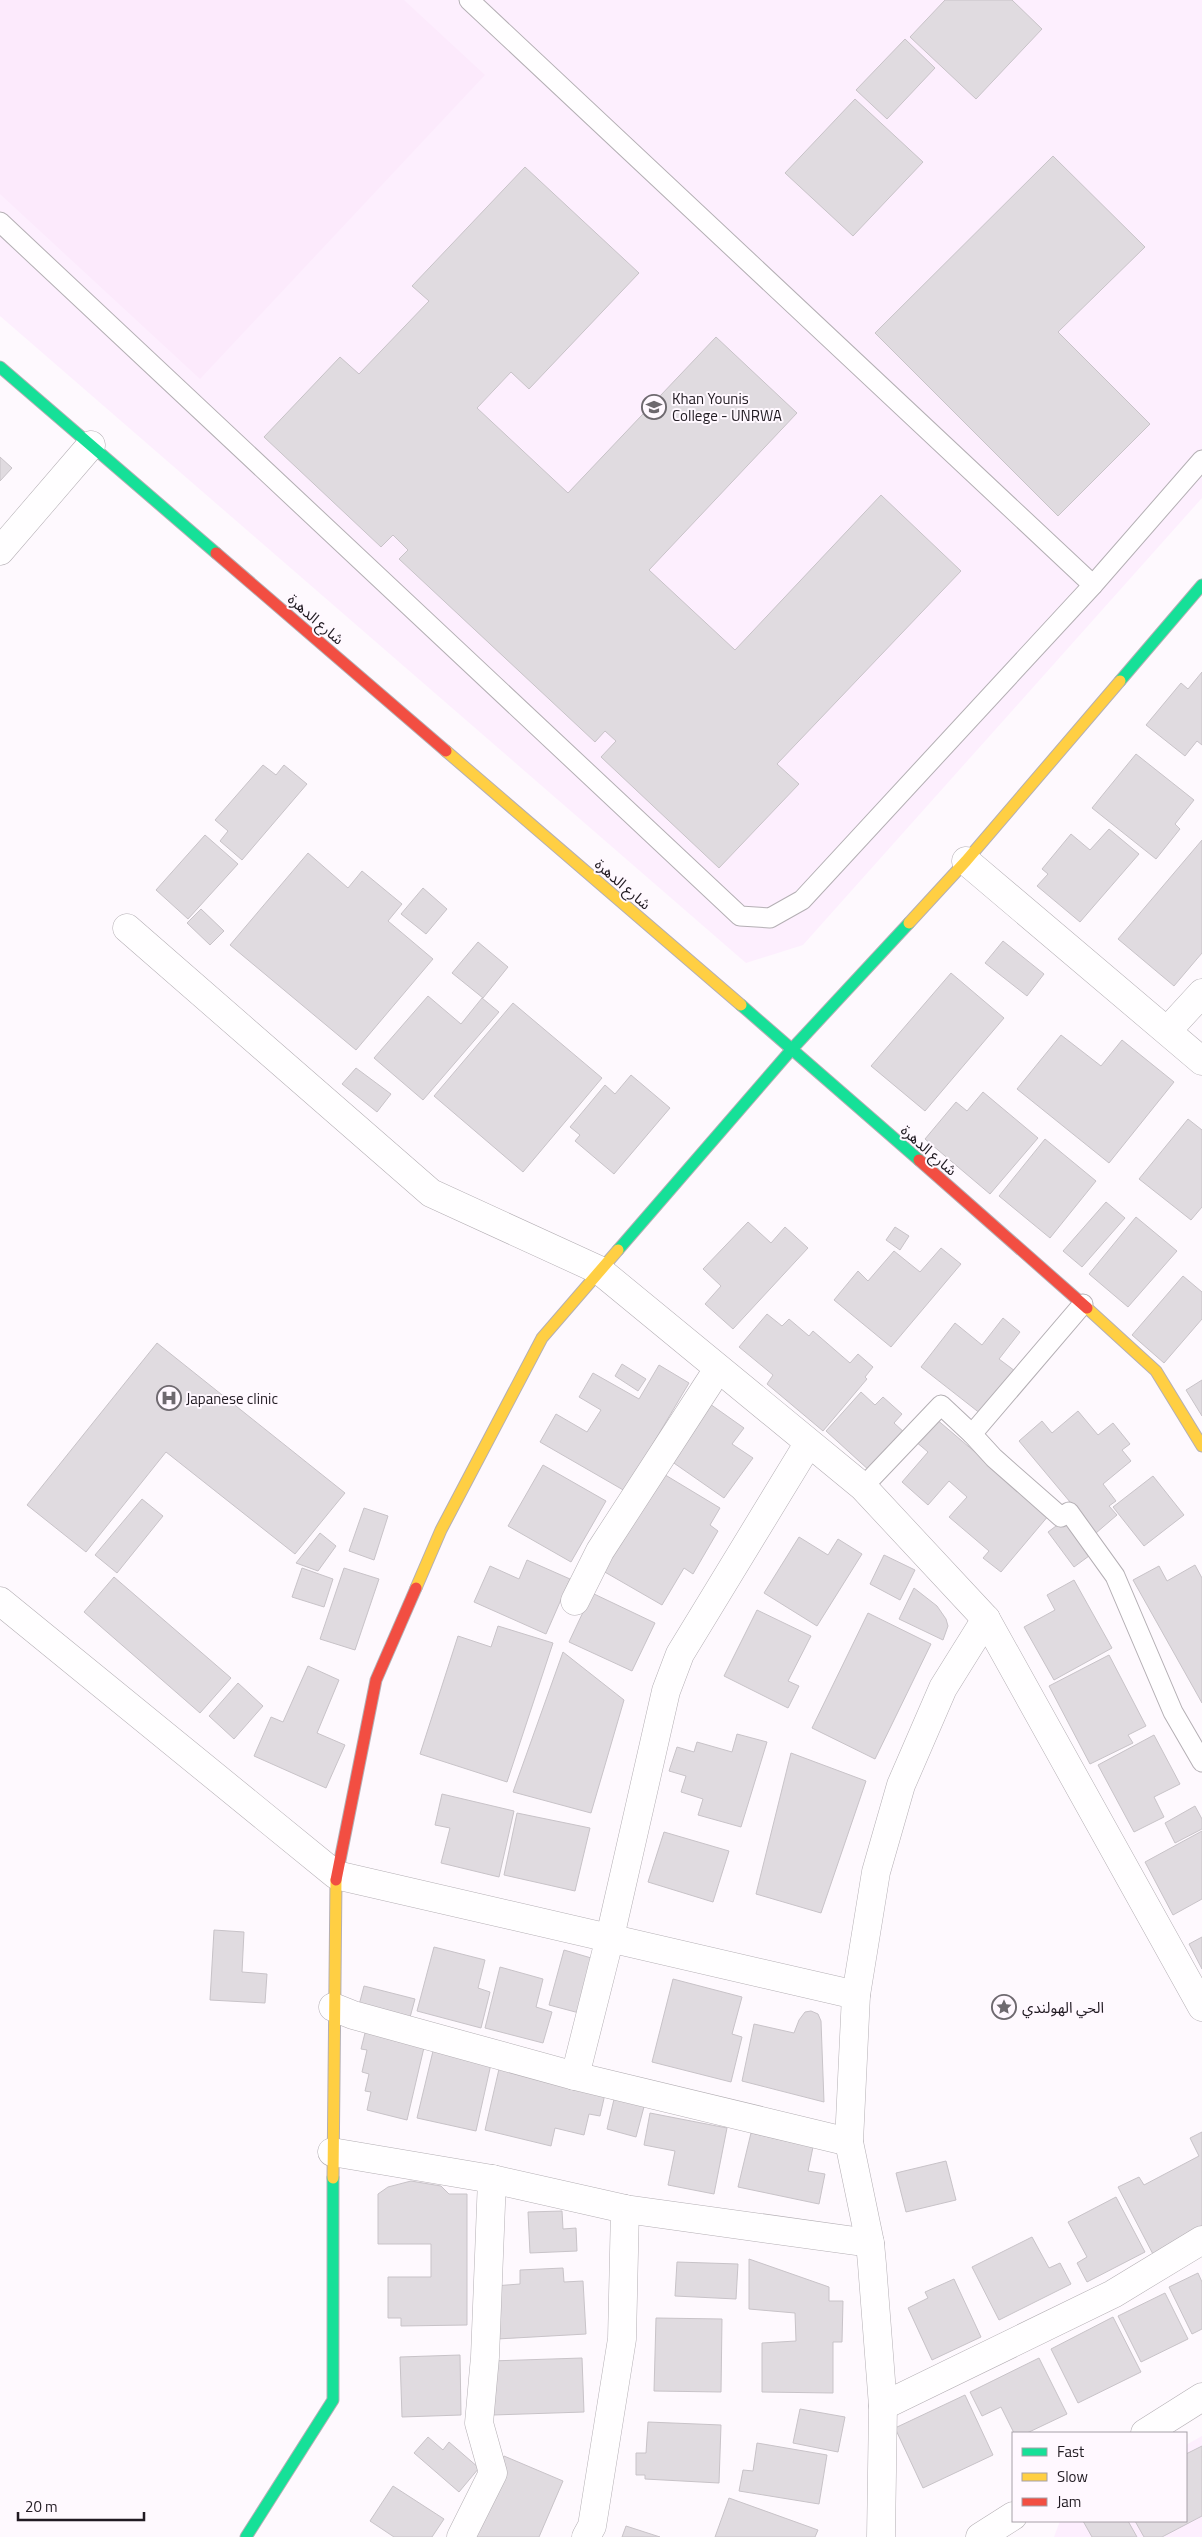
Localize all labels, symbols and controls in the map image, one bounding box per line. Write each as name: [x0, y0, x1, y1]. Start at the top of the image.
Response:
place label: Khan Younis College - UNRWA: [672, 387, 782, 427]
school or university icon: Khan Younis College - UNRWA: [641, 394, 667, 420]
street label: شارع الدهرة: [282, 588, 349, 651]
street label: شارع الدهرة: [589, 853, 656, 916]
street label: شارع الدهرة: [895, 1119, 962, 1182]
hospital icon: Japanese clinic: [156, 1385, 182, 1411]
place label: Japanese clinic: [186, 1387, 278, 1410]
place icon: الحي الهولندي: [991, 1994, 1017, 2020]
place label: الحي الهولندي: [1022, 1996, 1104, 2019]
legend: [1012, 2432, 1187, 2522]
text: Fast: [1057, 2440, 1085, 2463]
text: Slow: [1057, 2465, 1088, 2488]
scale bar: [18, 2490, 144, 2522]
text: Jam: [1057, 2490, 1081, 2513]
text: 20 m: [25, 2495, 58, 2518]

